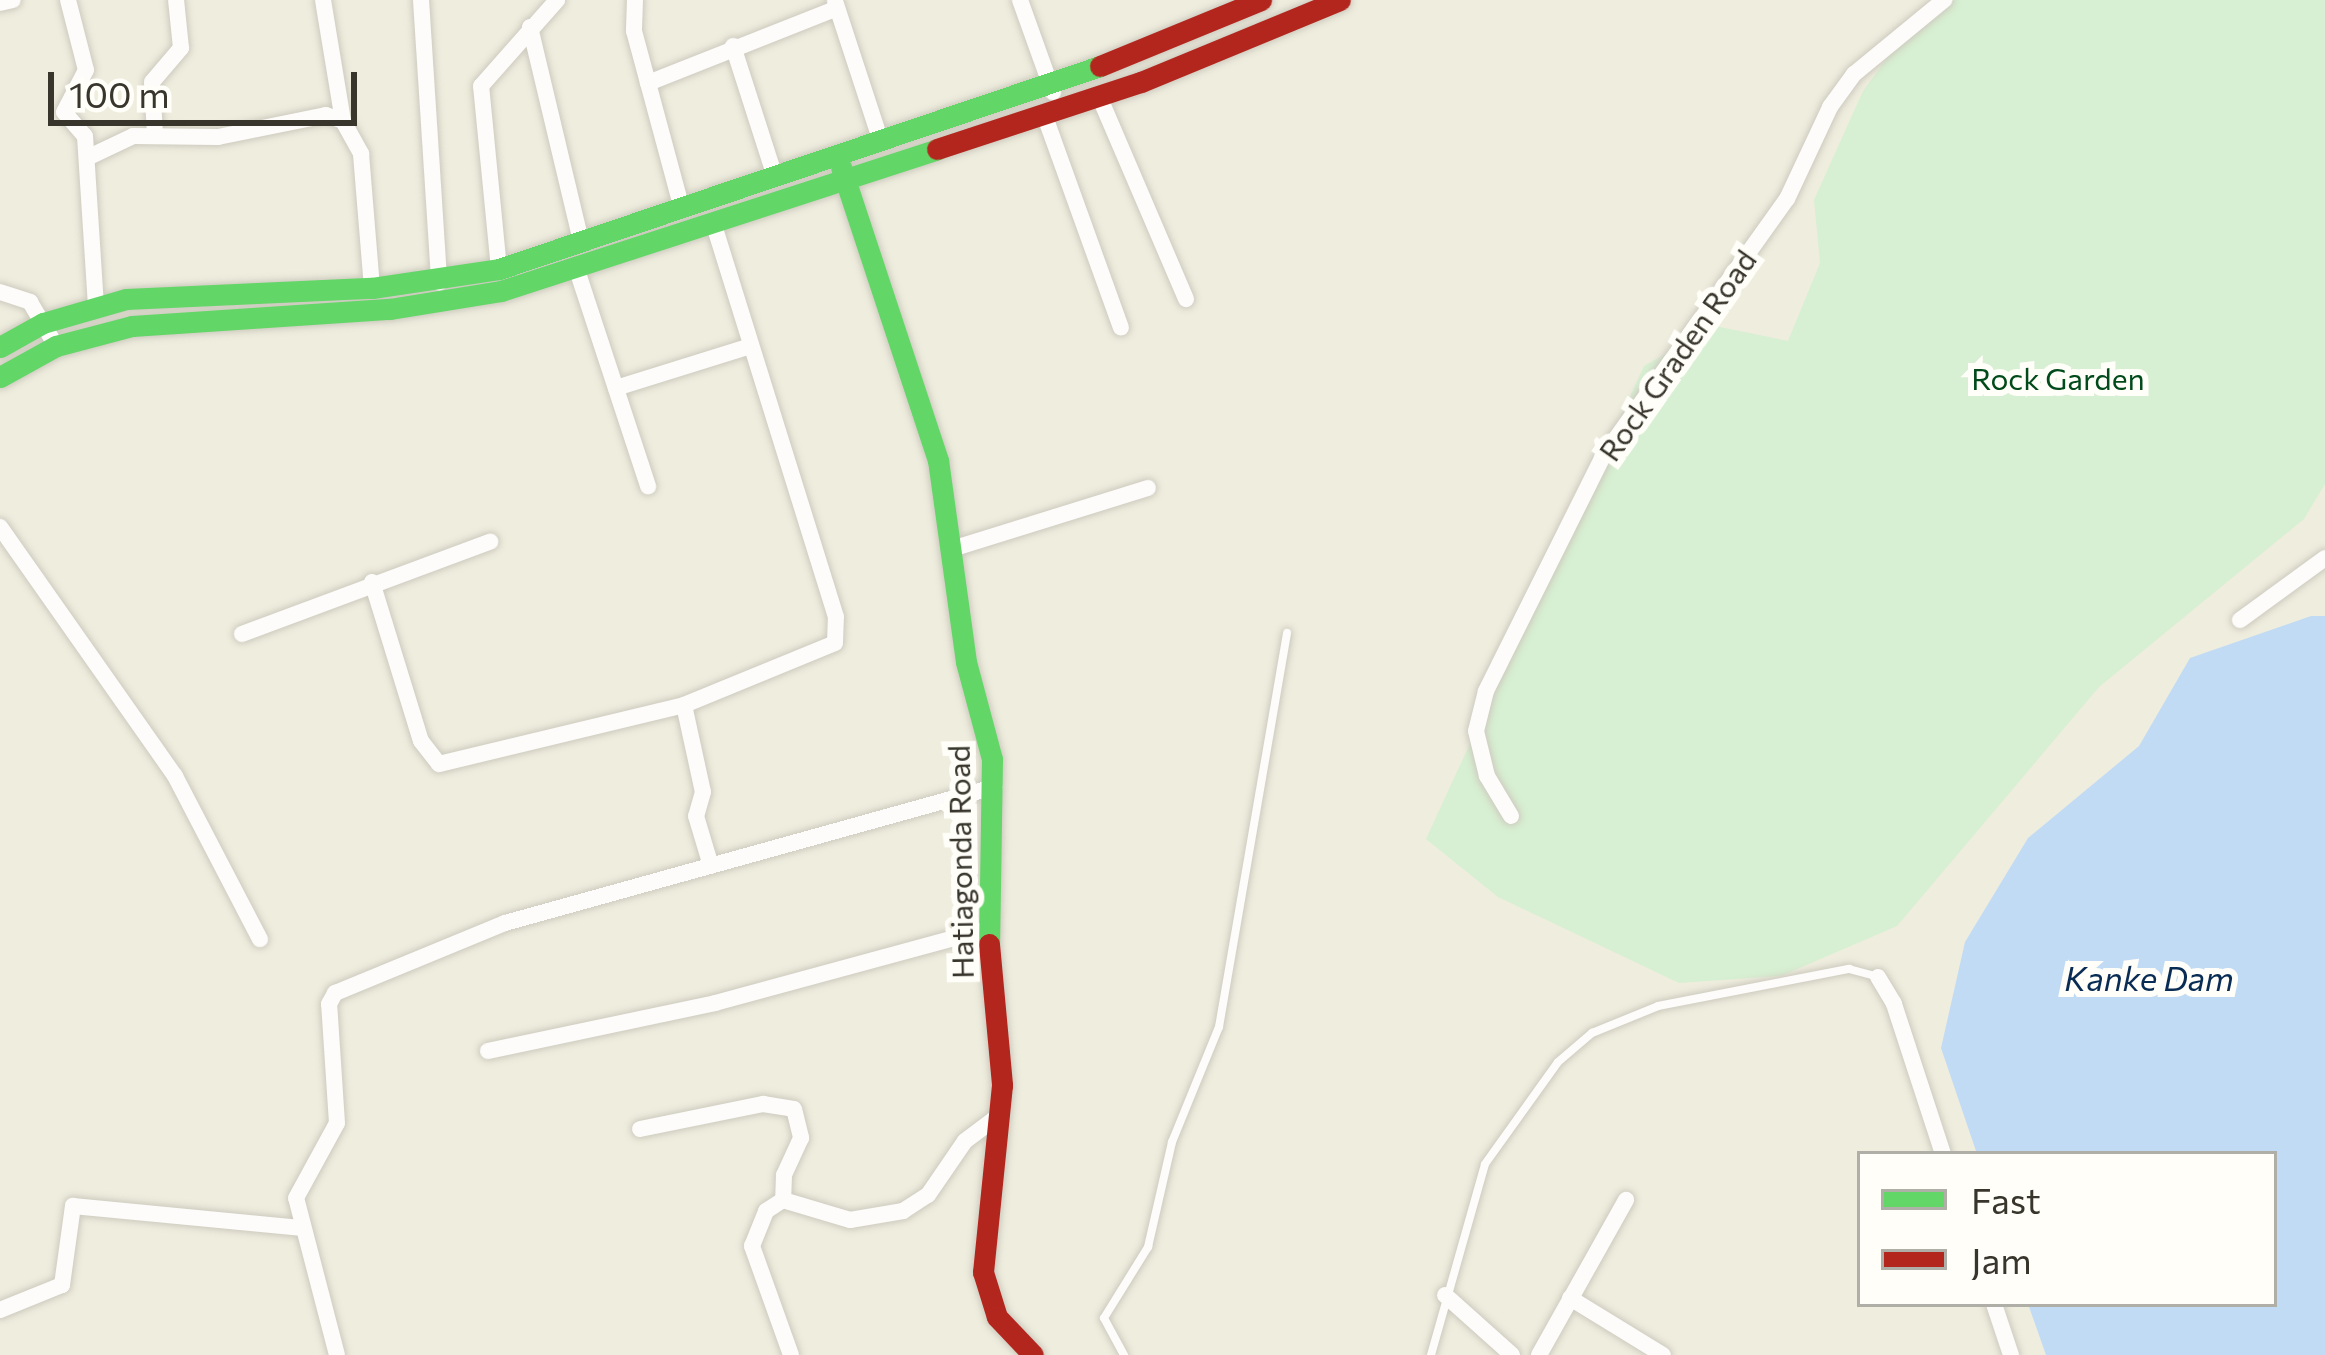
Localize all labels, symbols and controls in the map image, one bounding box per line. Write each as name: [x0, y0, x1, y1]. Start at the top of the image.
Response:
scale bar: [54, 48, 363, 122]
text: 100 m: [69, 71, 170, 115]
street label: Rock Graden Road: [1591, 243, 1763, 467]
park label: Rock Garden: [1971, 360, 2145, 396]
street label: Hatiagonda Road: [940, 745, 980, 979]
water label: Kanke Dam: [2064, 958, 2234, 998]
legend: [1857, 1151, 2277, 1307]
text: Fast: [1971, 1177, 2041, 1221]
text: Jam: [1971, 1237, 2032, 1281]

